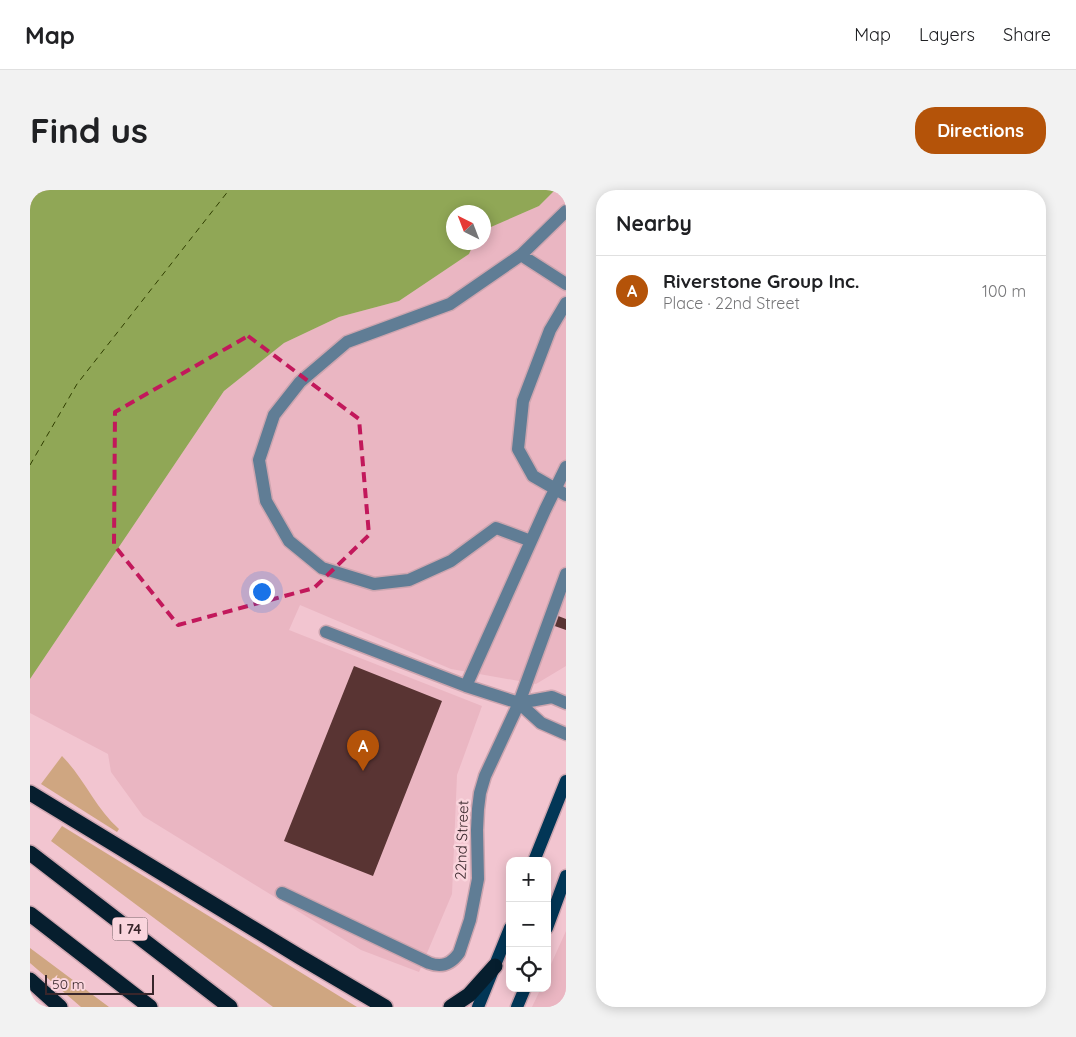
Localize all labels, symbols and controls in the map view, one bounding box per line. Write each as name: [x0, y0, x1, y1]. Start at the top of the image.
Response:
text: Map: [25, 20, 75, 50]
text: Map: [854, 23, 891, 46]
text: Layers: [919, 23, 975, 46]
text: Share: [1003, 23, 1051, 46]
button: Directions: [915, 107, 1046, 154]
text: Find us: [30, 108, 148, 152]
north arrow: [446, 205, 491, 250]
text: Nearby: [616, 210, 692, 236]
text: Riverstone Group Inc.: [663, 269, 860, 293]
text: A: [627, 281, 637, 301]
text: 100 m: [982, 281, 1026, 301]
text: Place · 22nd Street: [663, 293, 800, 313]
your location: [249, 579, 275, 605]
pin: A: [347, 730, 379, 771]
street label: 22nd Street: [451, 800, 472, 880]
map controls: [506, 857, 551, 992]
button: +: [506, 857, 551, 902]
button: −: [506, 902, 551, 947]
road number: I 74: [112, 918, 148, 941]
button: locate: [506, 947, 551, 992]
scale bar: [45, 972, 154, 995]
text: 50 m: [52, 975, 85, 993]

